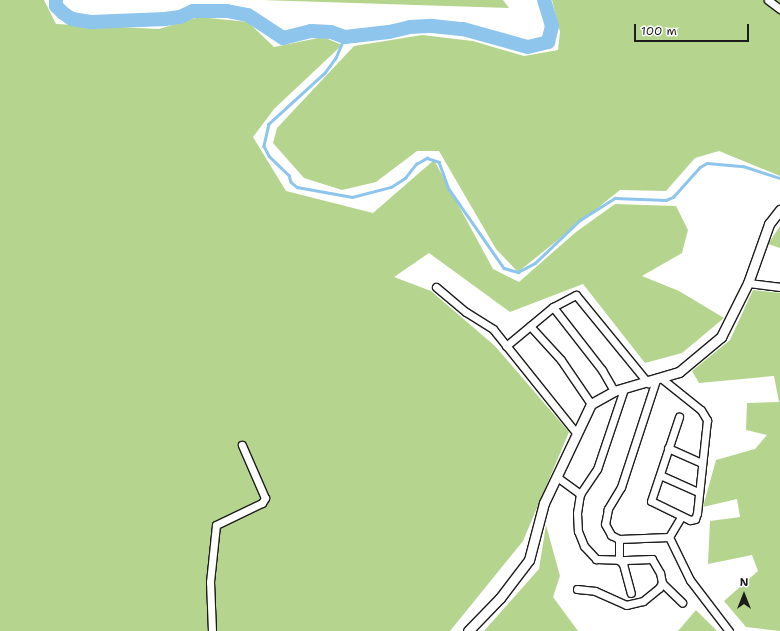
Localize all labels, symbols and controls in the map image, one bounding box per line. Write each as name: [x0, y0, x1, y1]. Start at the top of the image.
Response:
scale bar: [636, 16, 751, 42]
text: 100 m: [641, 23, 677, 39]
north arrow: [724, 575, 764, 615]
text: N: [740, 575, 748, 590]

